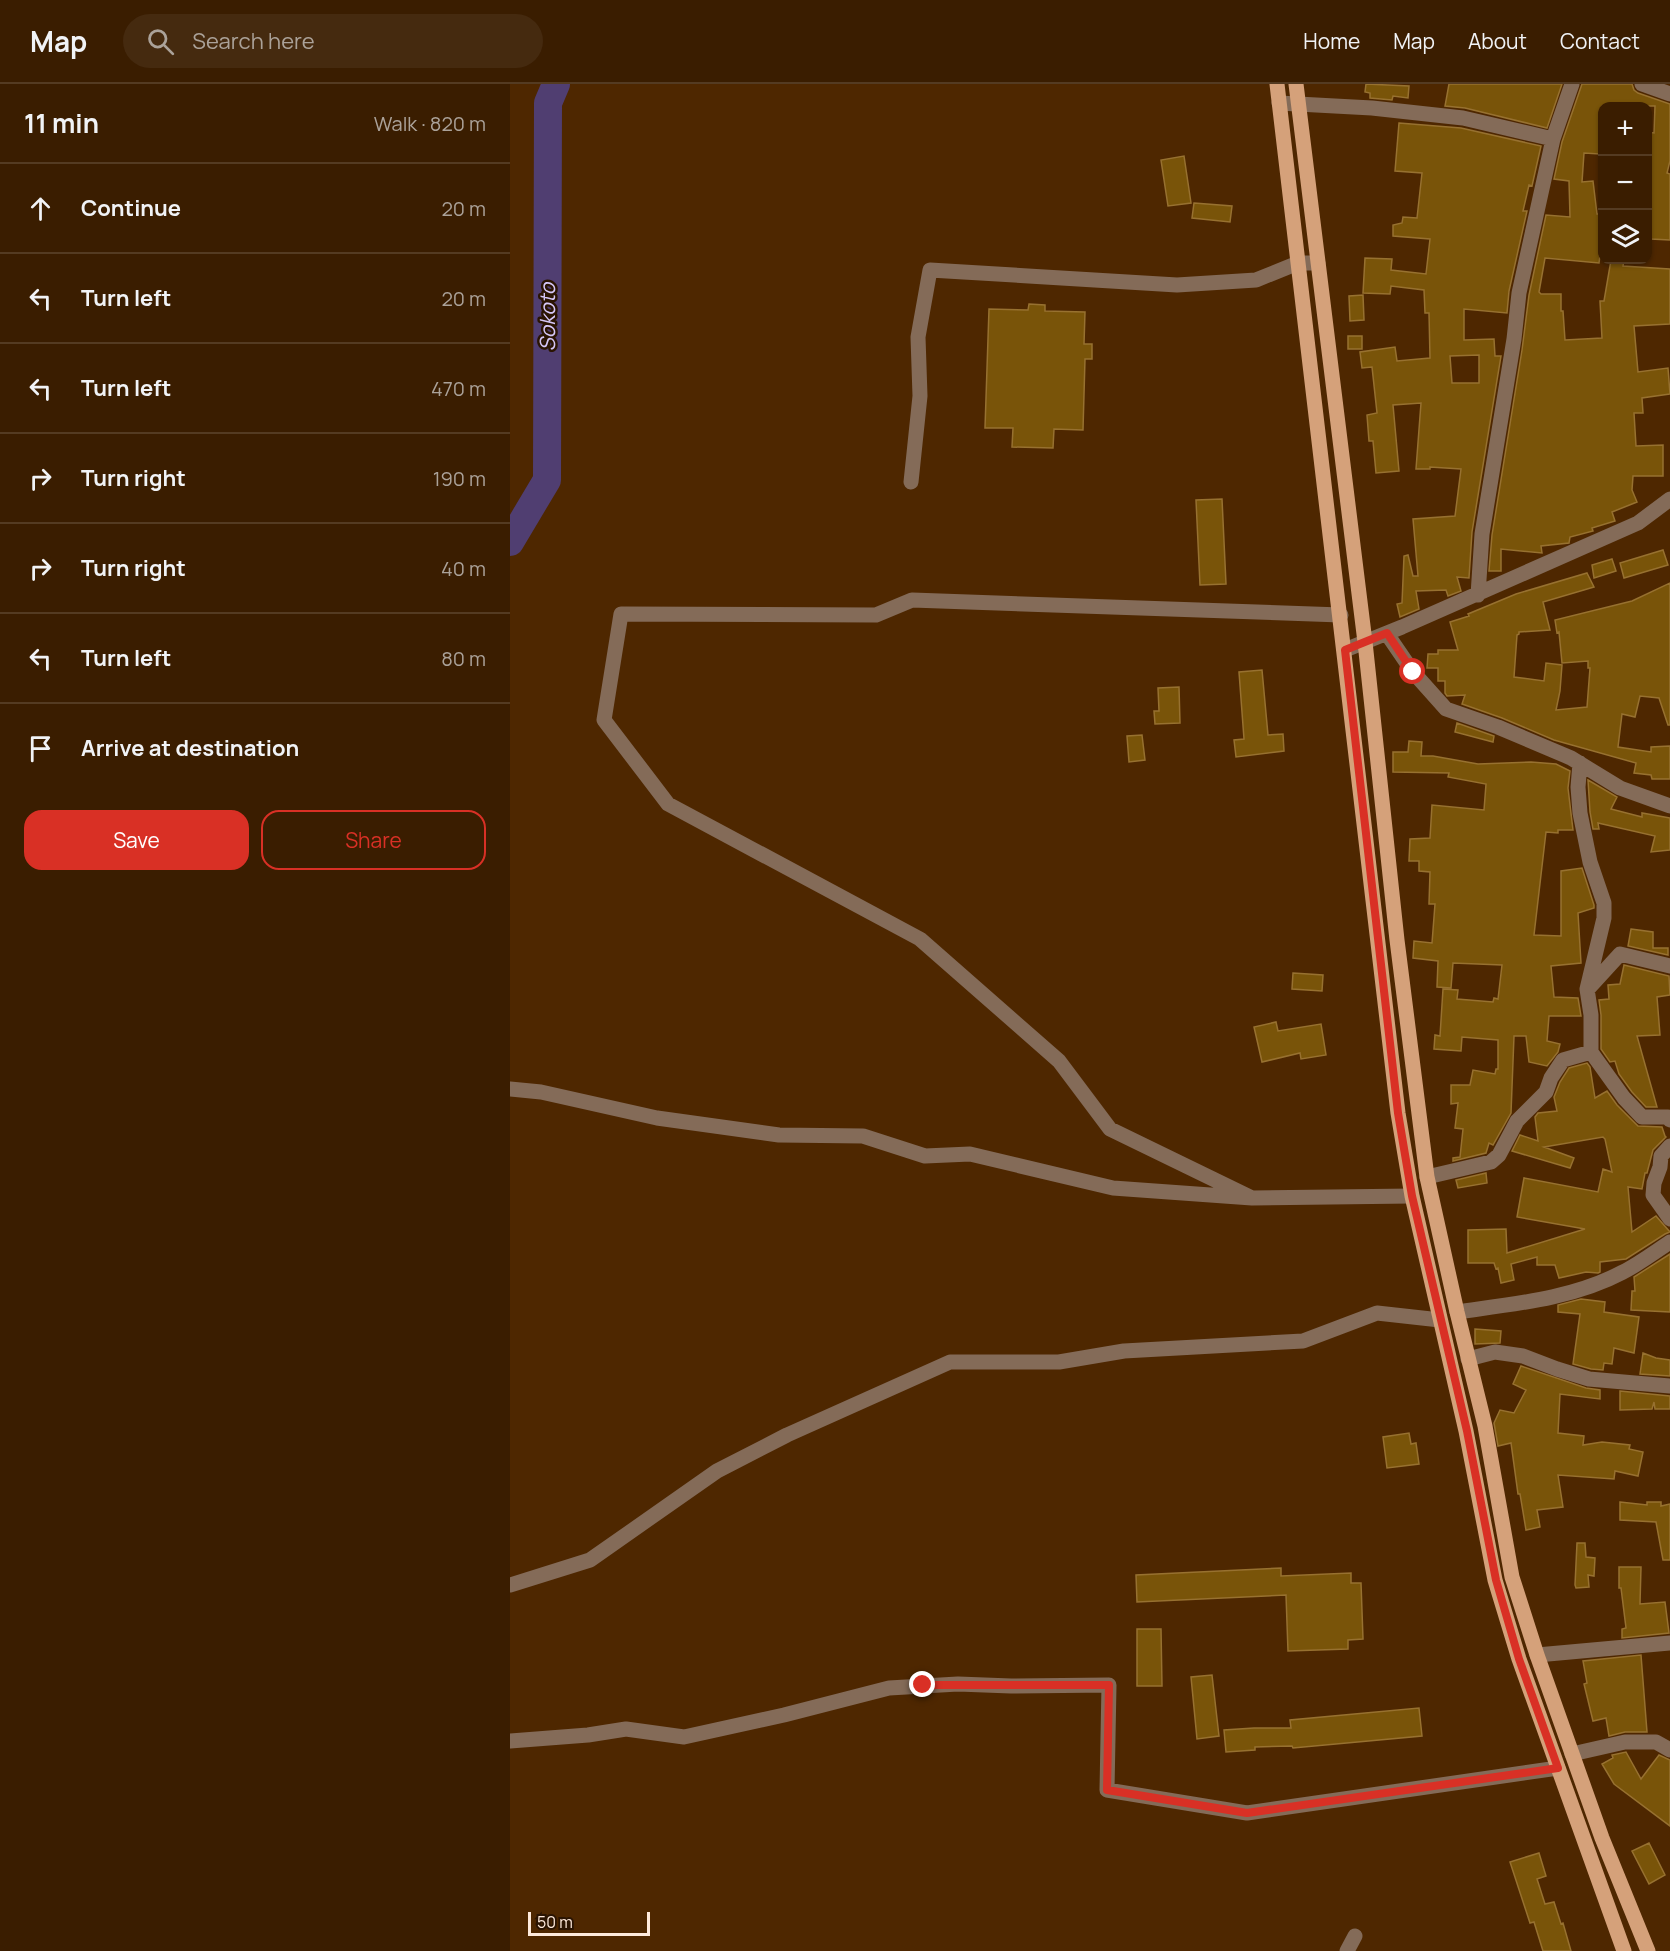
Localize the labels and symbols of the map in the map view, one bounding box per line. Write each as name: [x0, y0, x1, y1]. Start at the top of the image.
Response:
water label: Sokoto: [533, 281, 561, 351]
route start: [1399, 658, 1425, 684]
route end: [909, 1671, 935, 1697]
scale bar: [528, 1909, 650, 1936]

